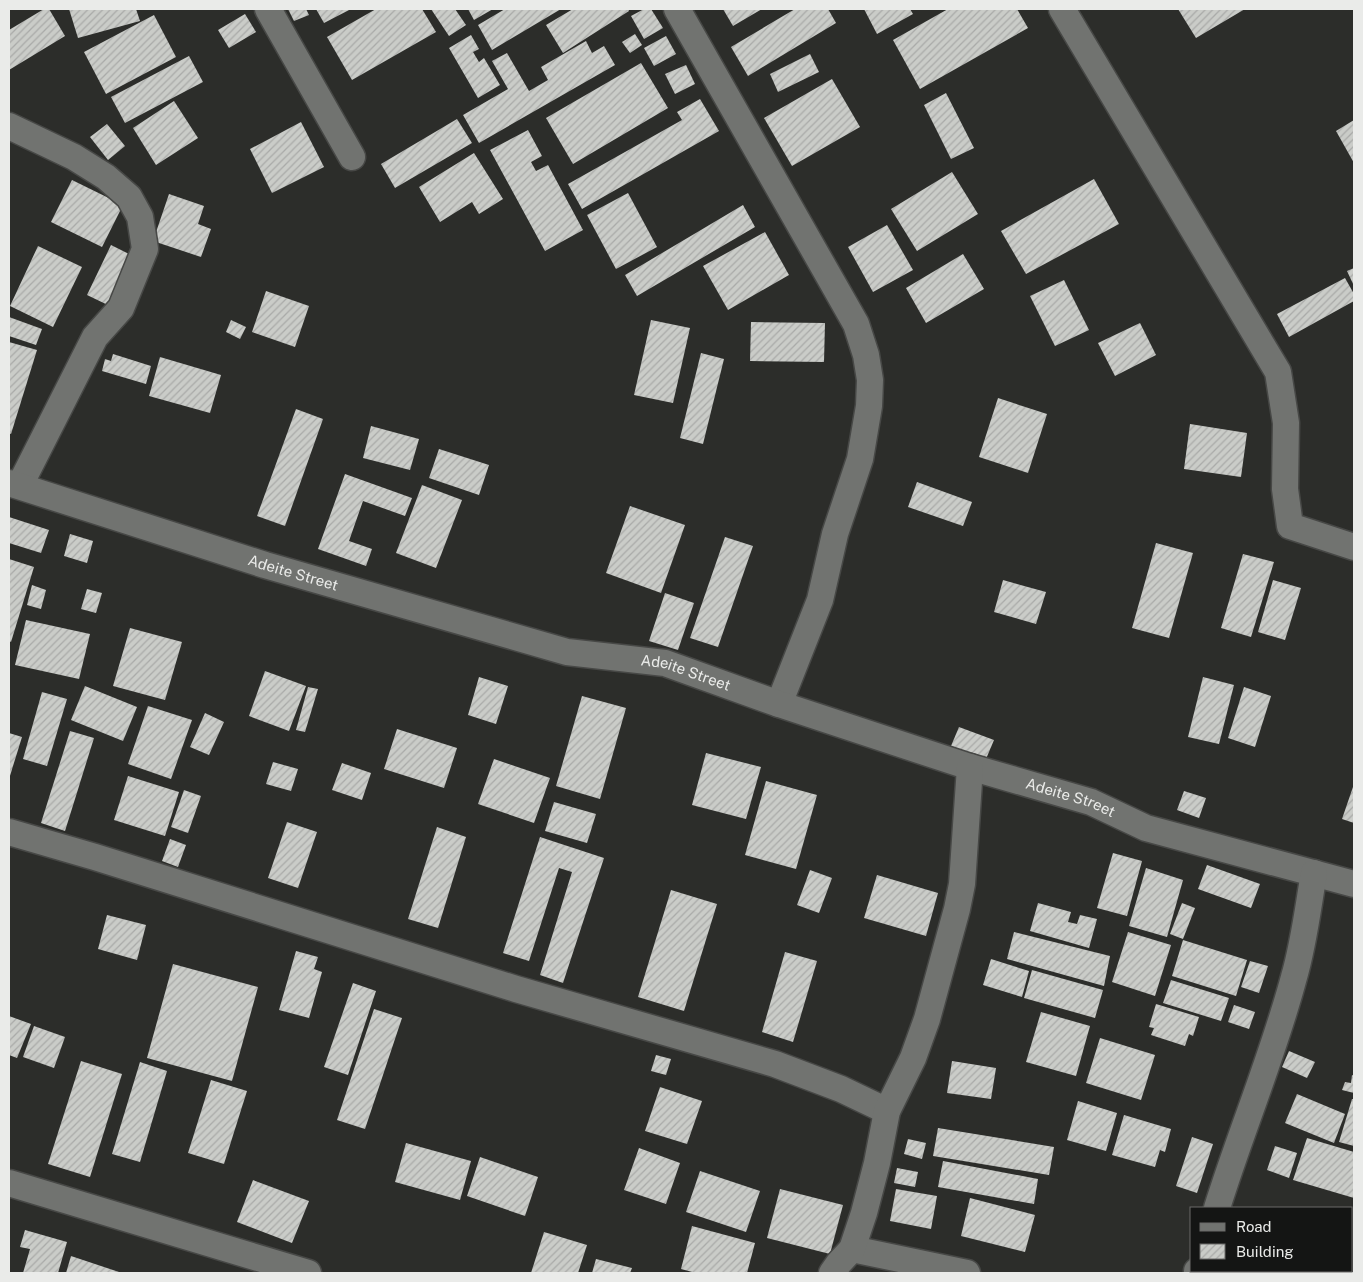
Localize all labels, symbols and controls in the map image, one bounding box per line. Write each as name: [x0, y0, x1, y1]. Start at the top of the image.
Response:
street label: Adeite Street: [246, 551, 340, 594]
street label: Adeite Street: [640, 651, 733, 694]
street label: Adeite Street: [1024, 775, 1118, 820]
legend: [1190, 1207, 1353, 1272]
text: Road: [1236, 1218, 1272, 1235]
text: Building: [1236, 1243, 1294, 1260]

